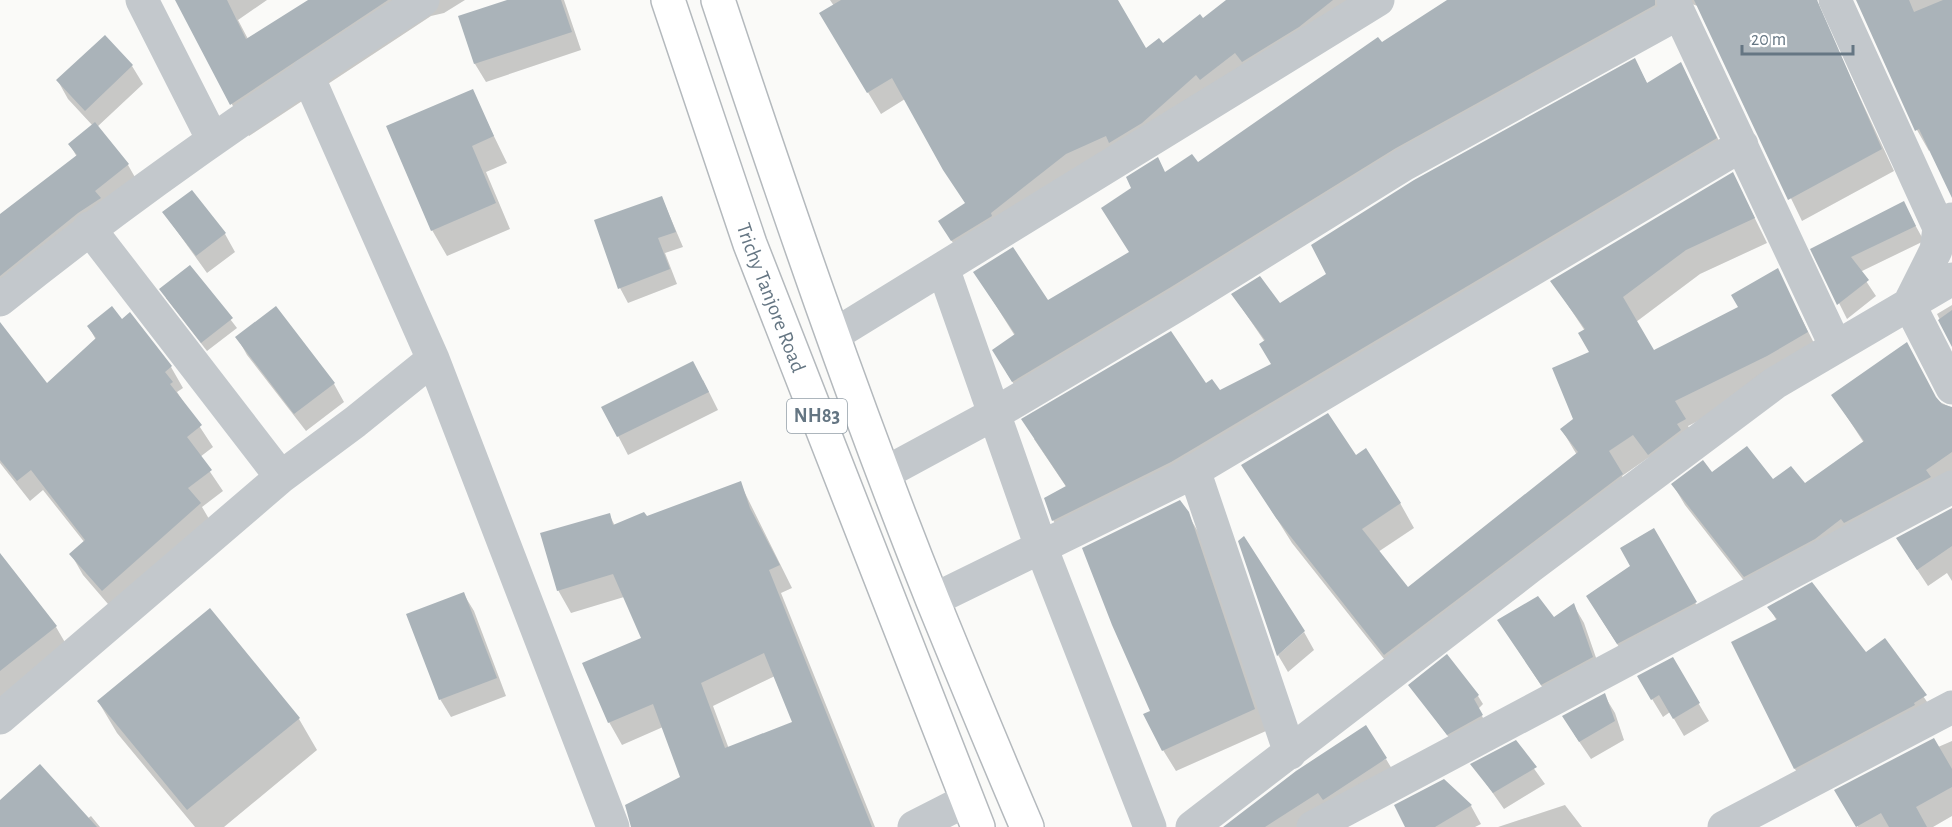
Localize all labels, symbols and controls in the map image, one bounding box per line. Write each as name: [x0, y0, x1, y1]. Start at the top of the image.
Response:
scale bar: [1742, 18, 1853, 56]
text: 20 m: [1751, 31, 1786, 49]
street label: Trichy Tanjore Road: [733, 220, 810, 375]
road number: NH83: [787, 399, 847, 433]

